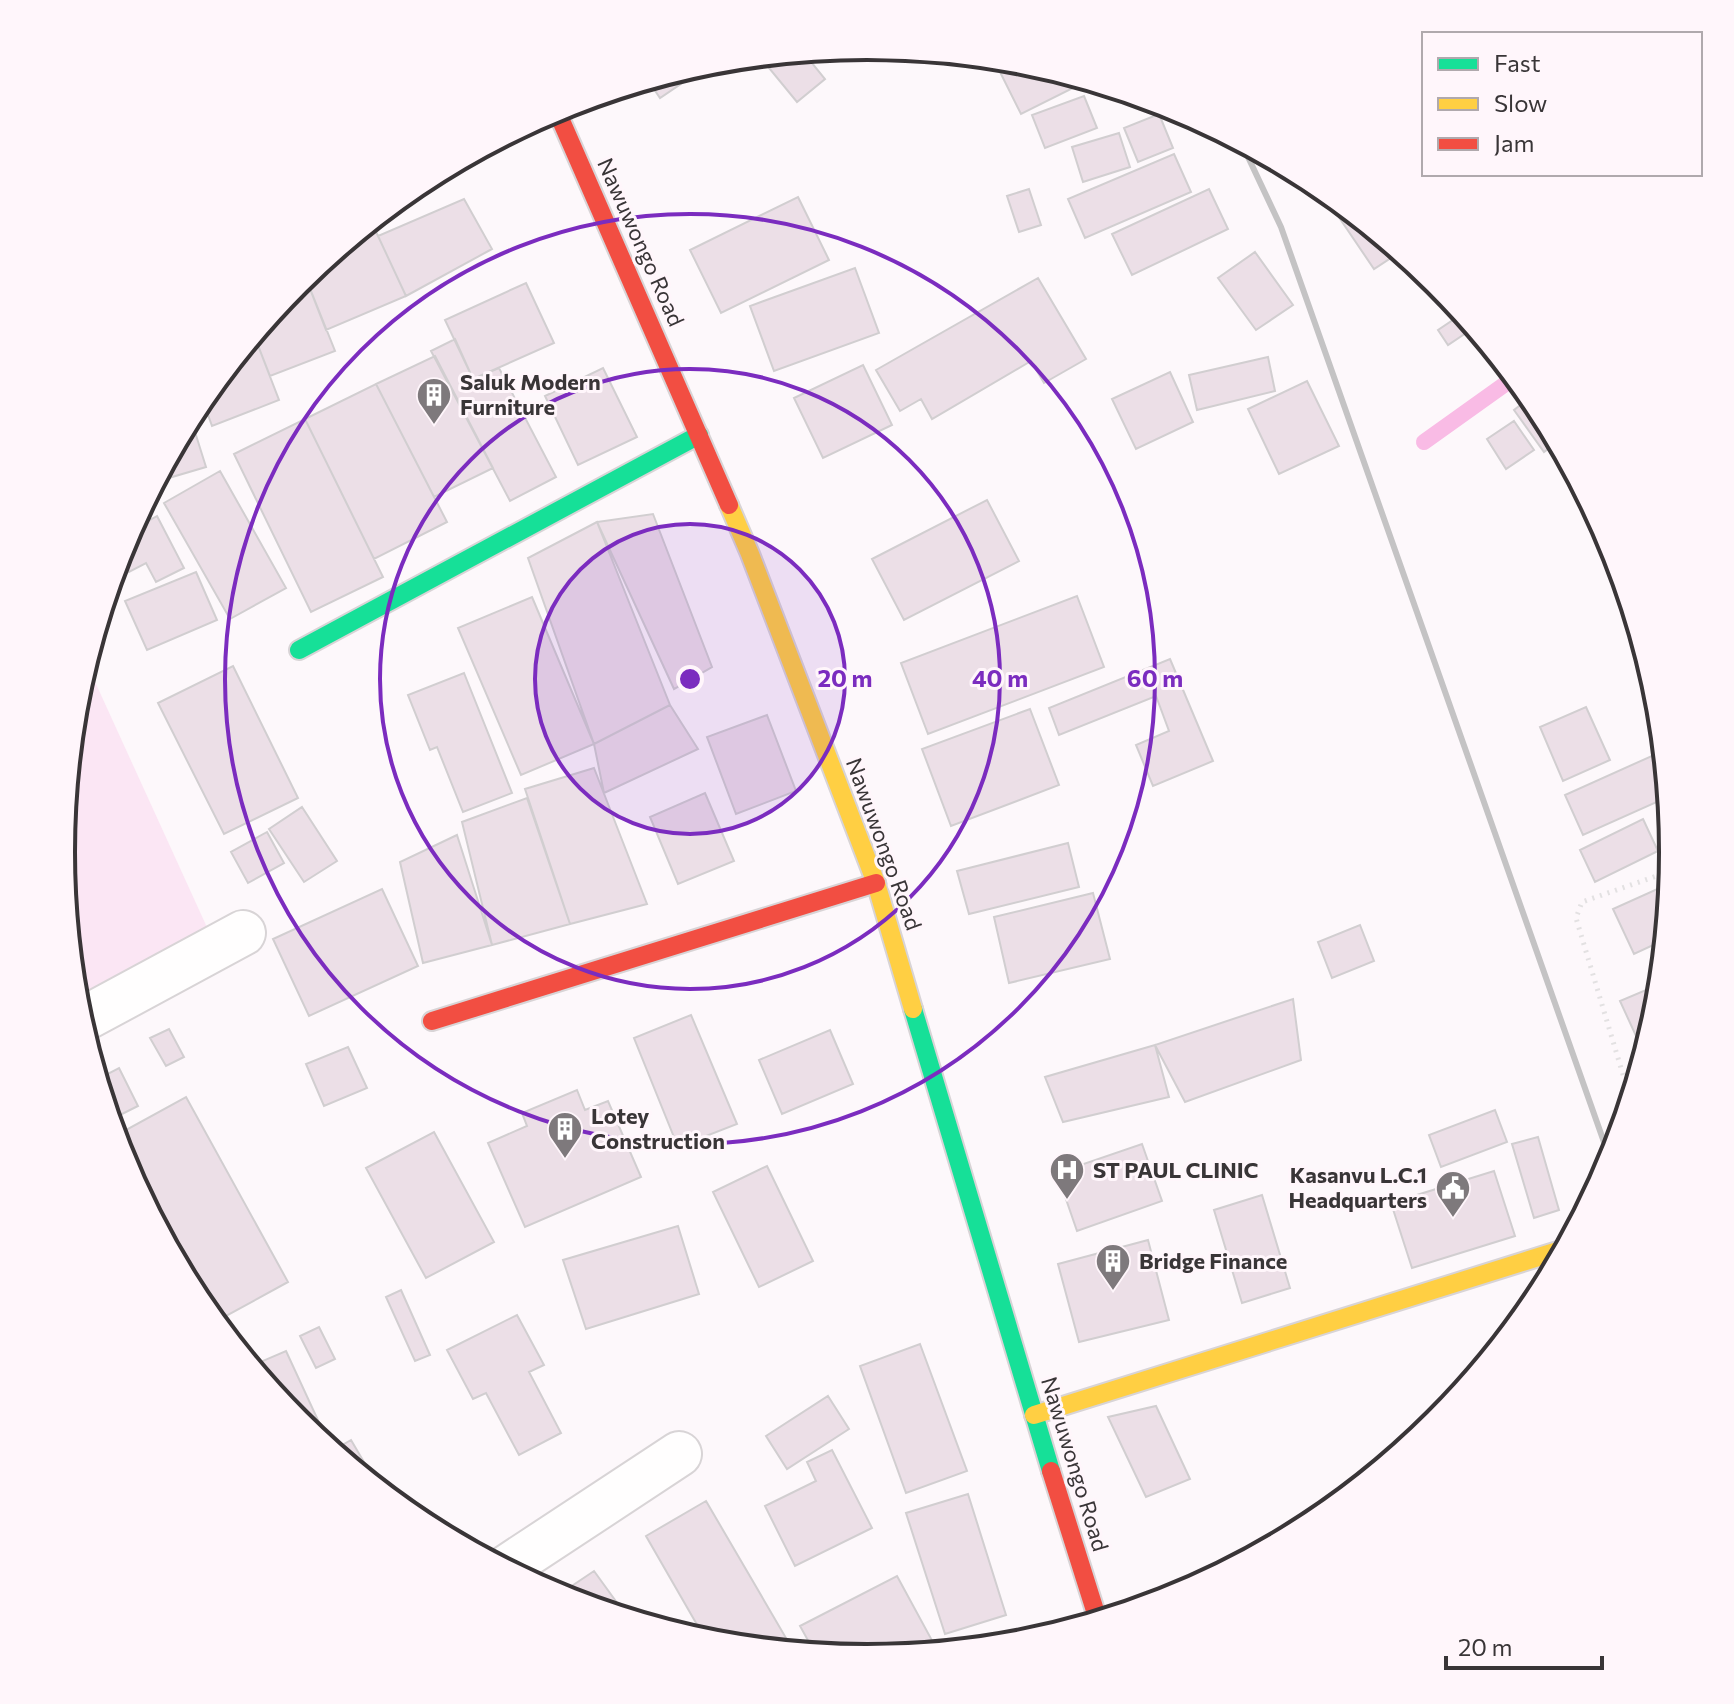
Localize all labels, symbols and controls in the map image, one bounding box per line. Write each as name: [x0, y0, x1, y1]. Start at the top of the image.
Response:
legend: [1422, 32, 1702, 176]
text: Fast: [1494, 48, 1541, 77]
text: Slow: [1494, 88, 1547, 117]
text: Jam: [1494, 128, 1534, 157]
street label: Nawuwongo Road: [592, 154, 691, 330]
place label: Saluk Modern Furniture: [460, 368, 601, 420]
building icon: Saluk Modern Furniture: [415, 376, 453, 426]
text: 20 m: [818, 663, 872, 692]
text: 40 m: [972, 663, 1028, 692]
text: 60 m: [1127, 663, 1183, 692]
centre of rings: [676, 665, 704, 693]
street label: Nawuwongo Road: [841, 754, 928, 934]
place label: Lotey Construction: [591, 1102, 725, 1154]
building icon: Lotey Construction: [546, 1110, 584, 1160]
hospital icon: ST PAUL CLINIC: [1048, 1151, 1086, 1201]
place label: ST PAUL CLINIC: [1093, 1156, 1259, 1183]
place label: Kasanvu L.C.1 Headquarters: [1288, 1161, 1427, 1213]
public building icon: Kasanvu L.C.1 Headquarters: [1434, 1169, 1472, 1219]
building icon: Bridge Finance: [1094, 1242, 1132, 1292]
place label: Bridge Finance: [1139, 1247, 1287, 1274]
street label: Nawuwongo Road: [1036, 1373, 1115, 1554]
scale bar: [1446, 1620, 1602, 1670]
text: 20 m: [1458, 1632, 1512, 1661]

